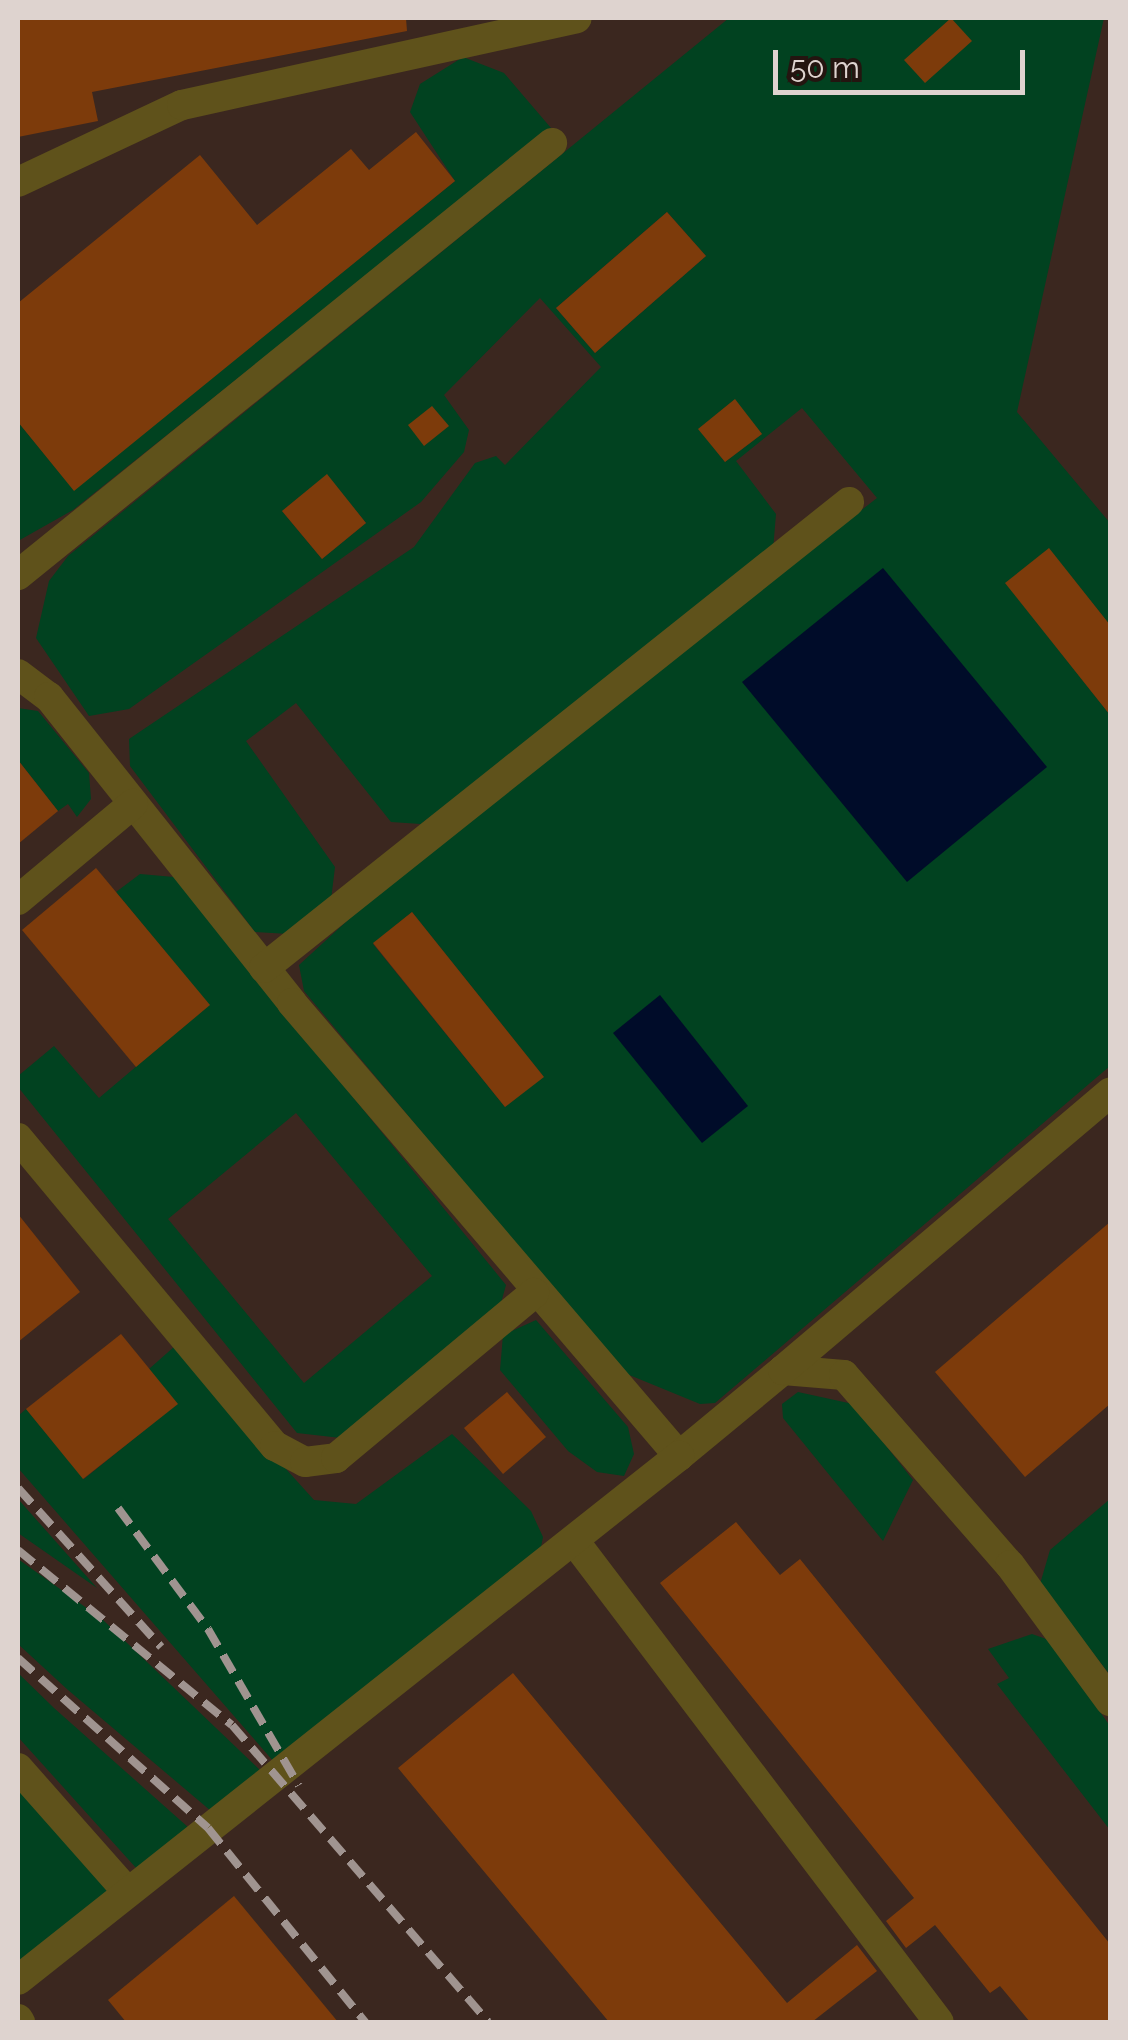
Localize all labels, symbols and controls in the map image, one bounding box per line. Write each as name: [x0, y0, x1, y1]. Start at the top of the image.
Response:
scale bar: [778, 30, 1030, 92]
text: 50 m: [790, 50, 860, 85]

